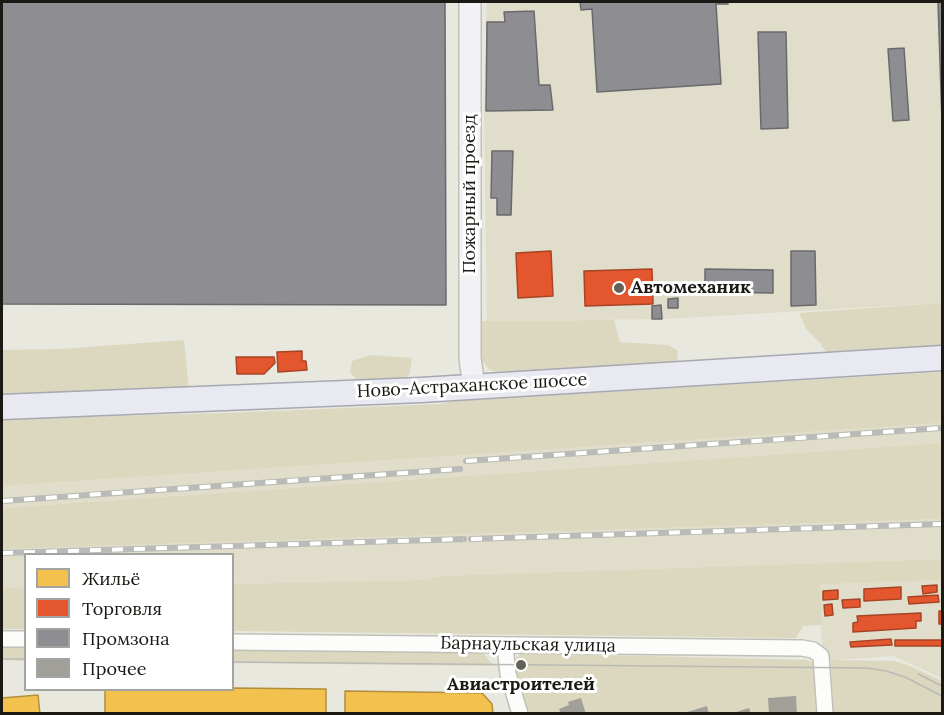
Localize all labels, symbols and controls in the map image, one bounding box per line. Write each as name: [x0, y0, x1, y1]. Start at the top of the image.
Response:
street label: Пожарный проезд: [459, 114, 481, 274]
place label: Автомеханик: [631, 277, 751, 299]
marker: Автомеханик: [612, 281, 626, 295]
street label: Ново-Астраханское шоссе: [356, 369, 588, 403]
legend: [24, 553, 234, 691]
text: Жильё: [82, 567, 140, 590]
text: Торговля: [82, 597, 162, 620]
text: Промзона: [82, 627, 170, 650]
street label: Барнаульская улица: [440, 633, 616, 657]
text: Прочее: [82, 657, 146, 680]
marker: Авиастроителей: [514, 658, 528, 672]
place label: Авиастроителей: [447, 674, 595, 696]

